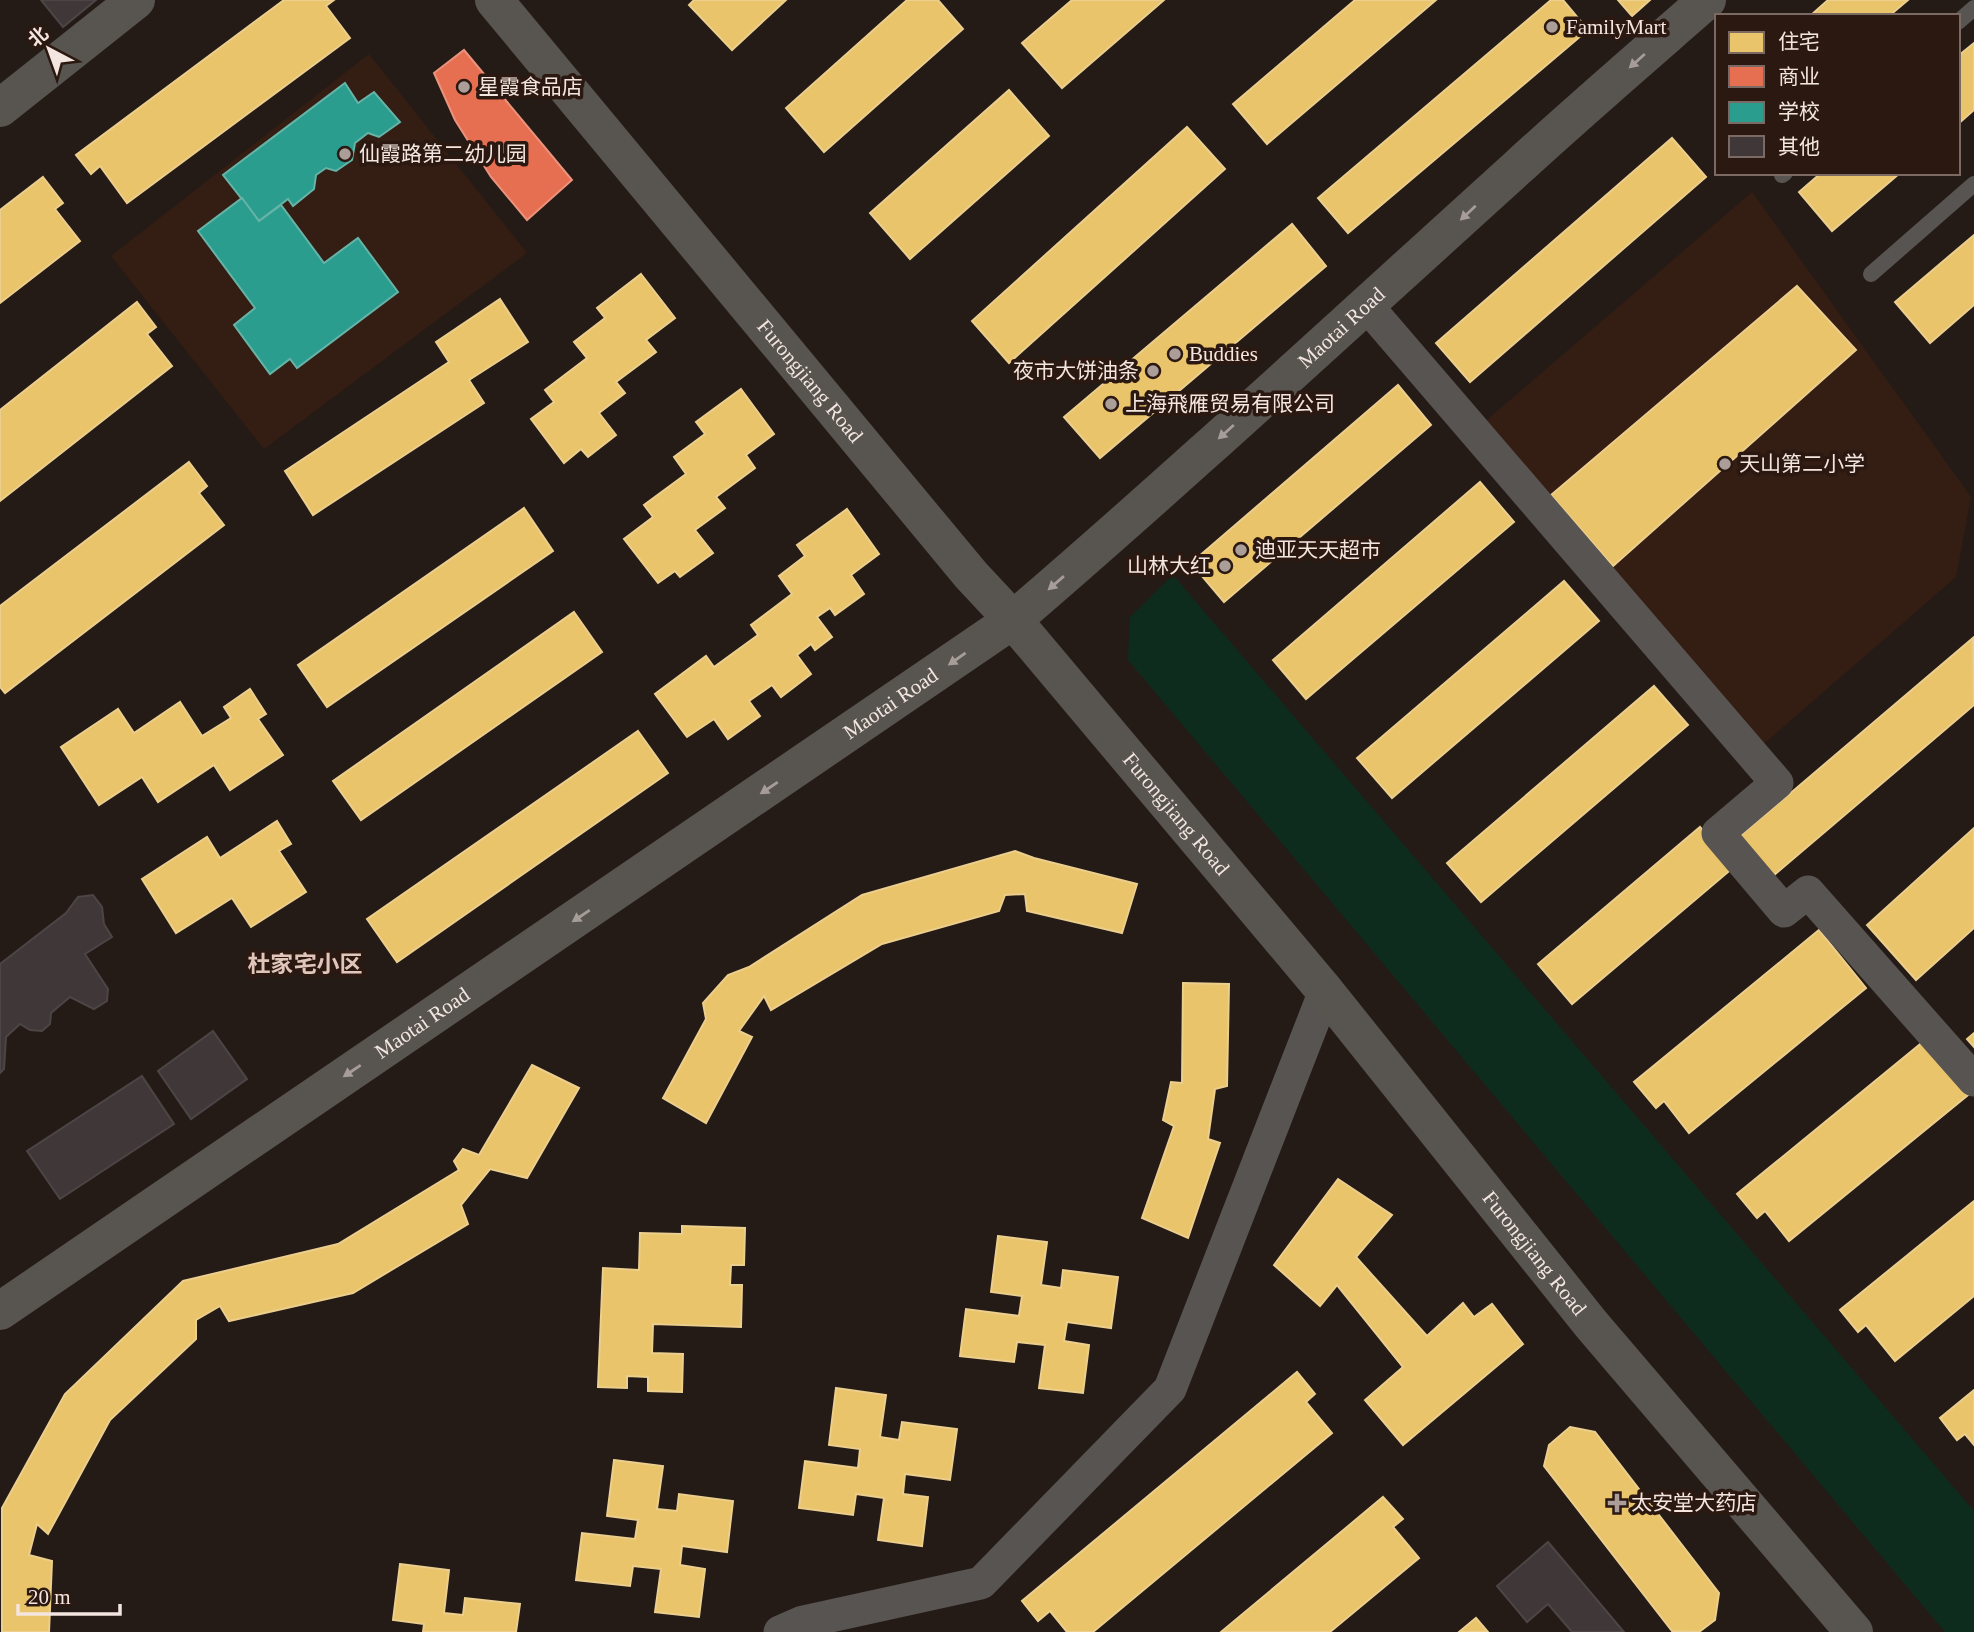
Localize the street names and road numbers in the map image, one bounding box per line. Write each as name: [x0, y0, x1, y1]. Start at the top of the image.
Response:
street label: Maotai Road: [1293, 282, 1390, 373]
street label: Furongjiang Road: [752, 315, 868, 448]
street label: Maotai Road: [839, 663, 943, 744]
street label: Furongjiang Road: [1118, 748, 1235, 880]
street label: Maotai Road: [370, 982, 474, 1064]
street label: Furongjiang Road: [1478, 1186, 1592, 1321]

